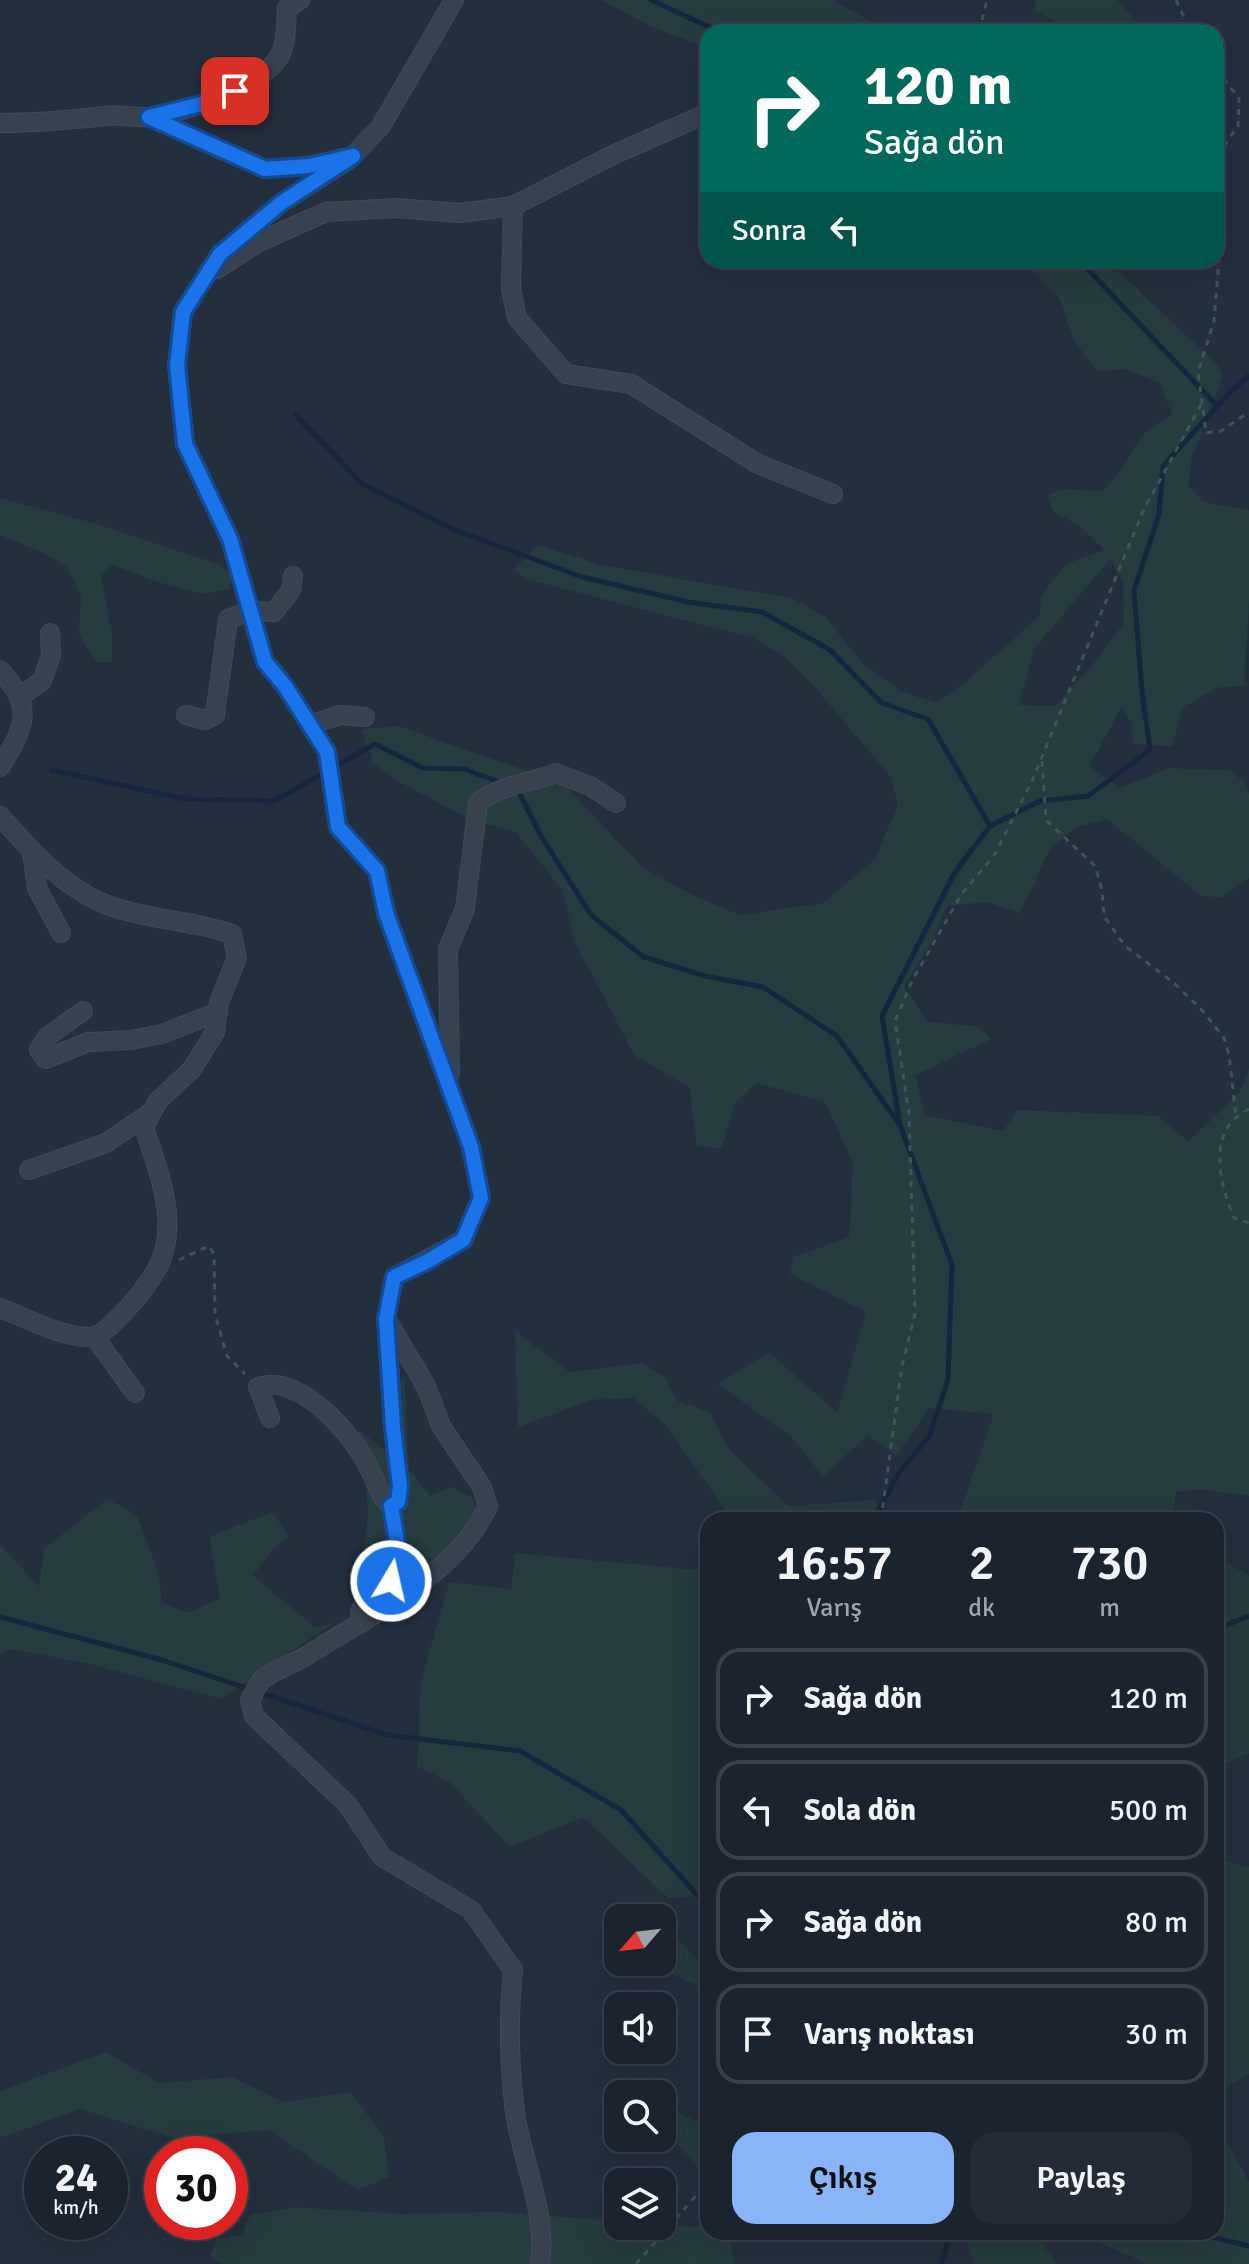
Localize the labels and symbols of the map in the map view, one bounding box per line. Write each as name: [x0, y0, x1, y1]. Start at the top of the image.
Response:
pin: [201, 57, 269, 125]
position arrow: [349, 1539, 433, 1623]
north arrow: [604, 1904, 676, 1976]
speed limit sign: 30: [144, 2136, 248, 2240]

